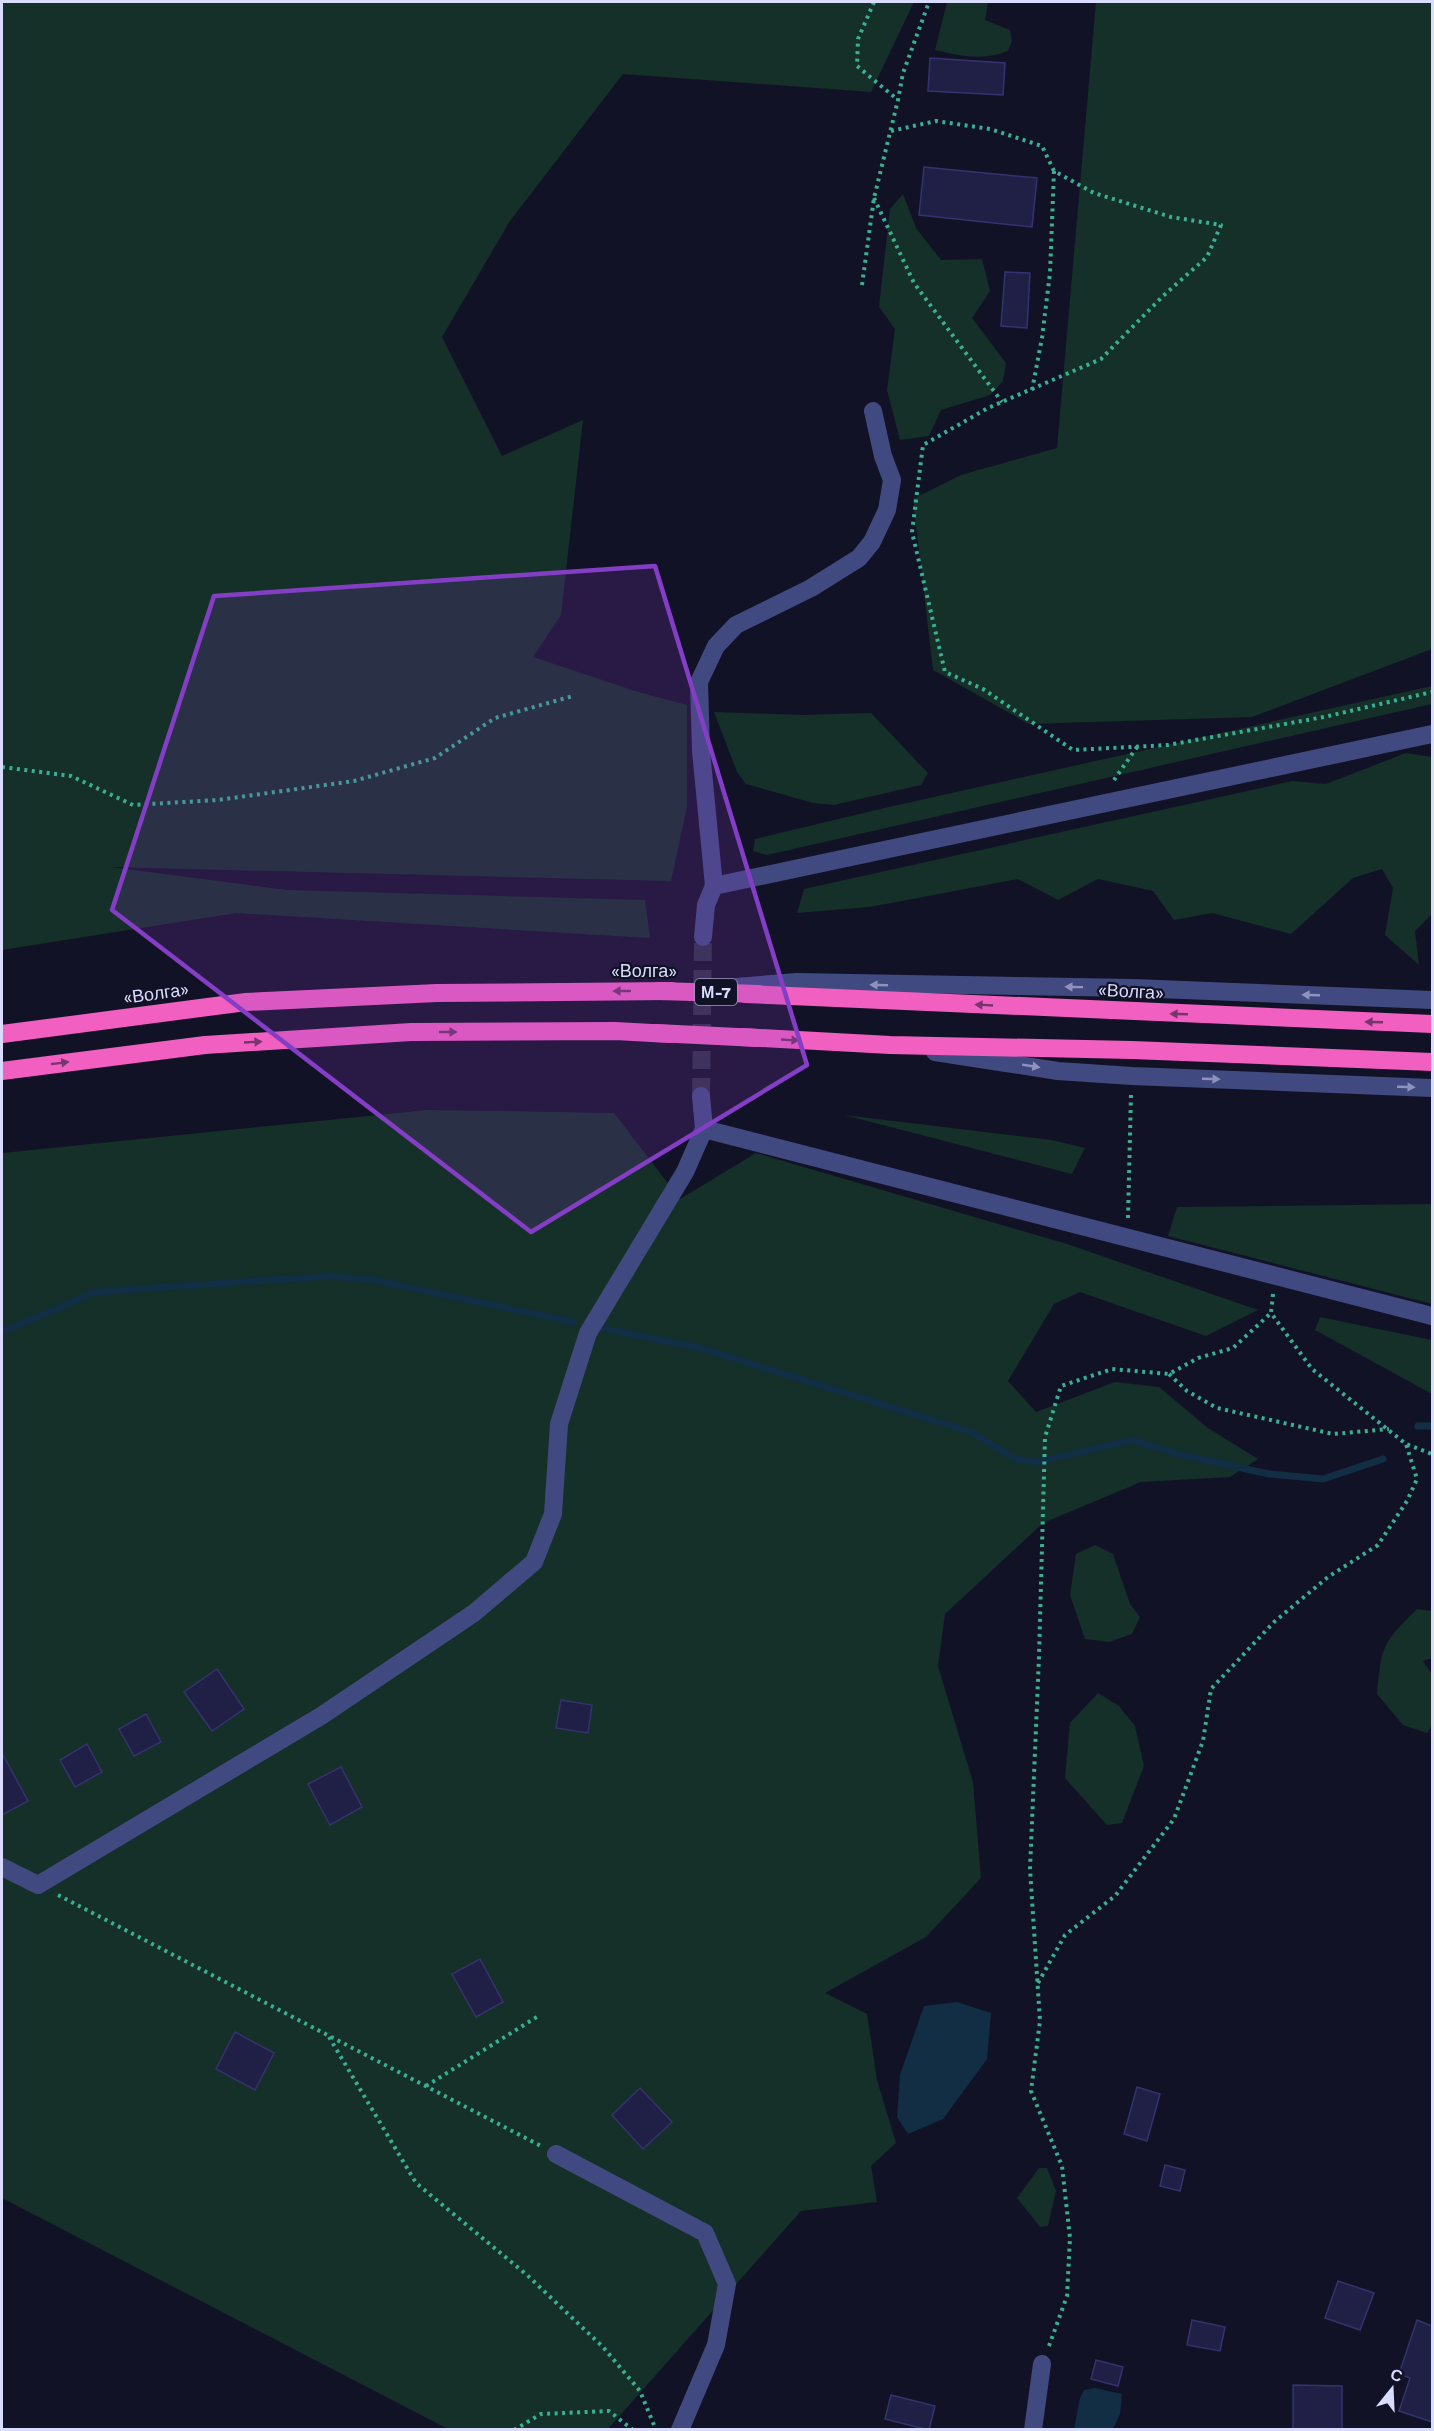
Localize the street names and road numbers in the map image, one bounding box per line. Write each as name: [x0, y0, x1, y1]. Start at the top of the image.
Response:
street label: «Волга»: [611, 960, 677, 981]
street label: «Волга»: [122, 978, 190, 1008]
road number: М-7: [695, 979, 737, 1005]
street label: «Волга»: [1097, 979, 1165, 1003]

